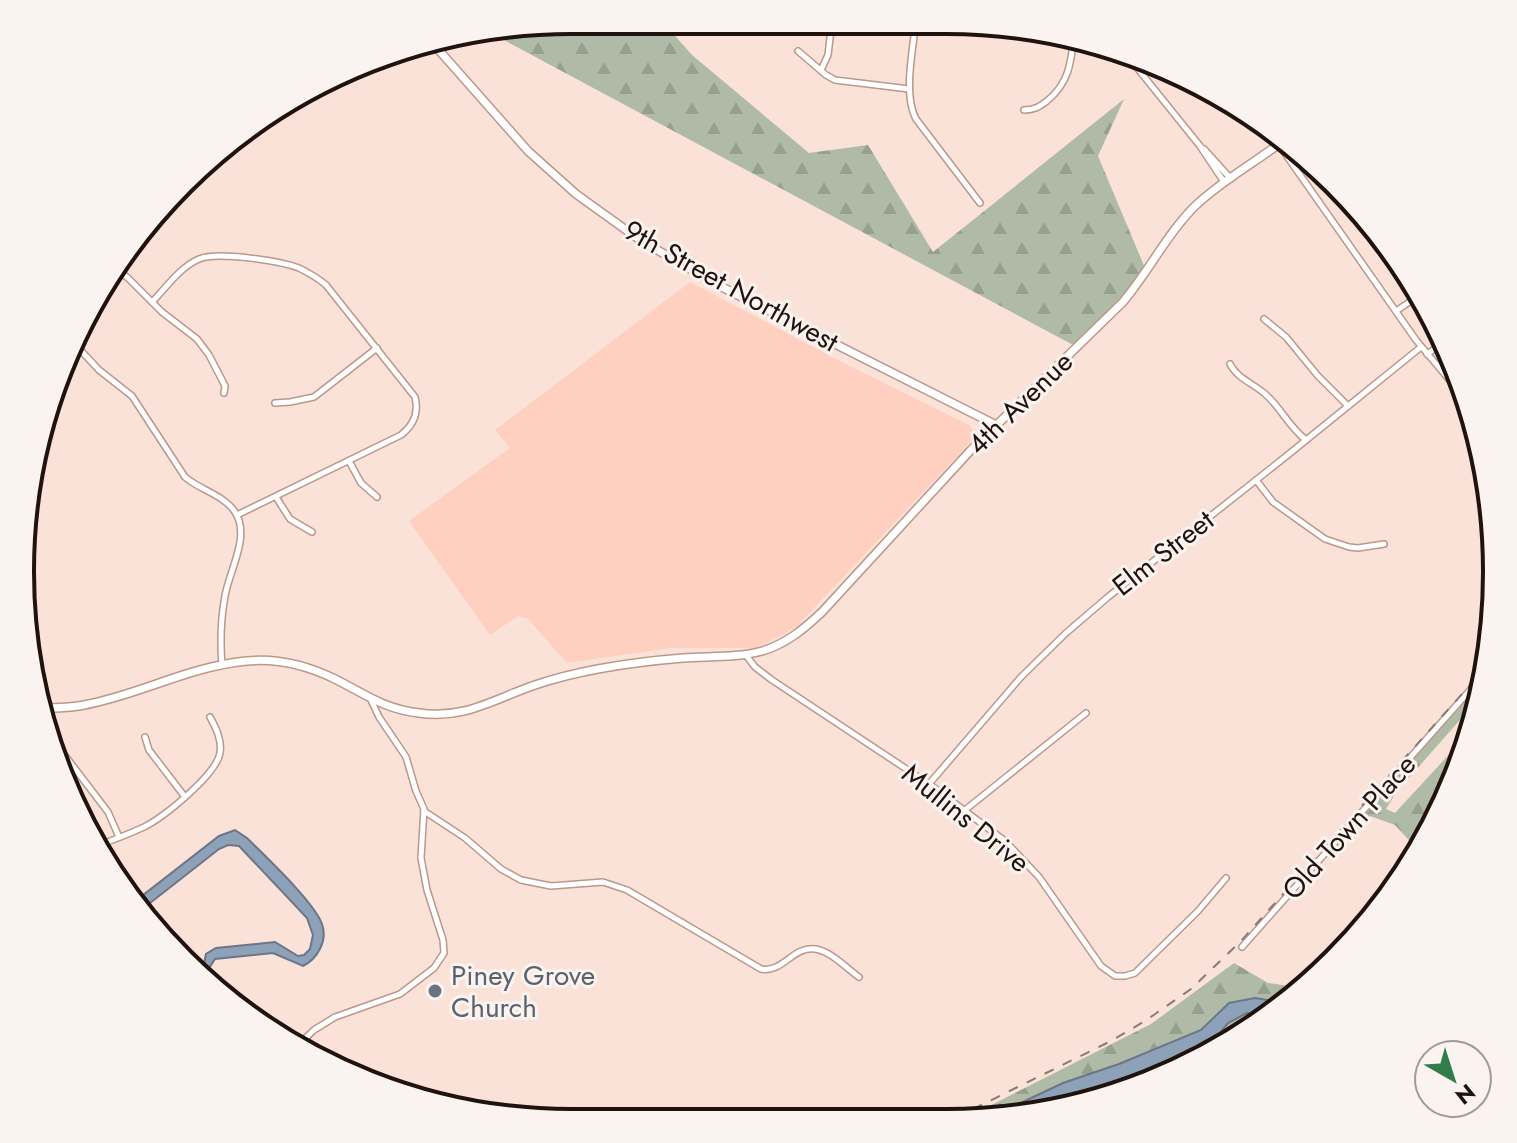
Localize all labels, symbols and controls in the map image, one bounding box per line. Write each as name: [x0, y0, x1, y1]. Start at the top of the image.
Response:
street label: 9th Street Northwest: [616, 210, 846, 362]
street label: 4th Avenue: [958, 342, 1082, 464]
street label: Elm Street: [1104, 500, 1223, 606]
street label: Old Town Place: [1272, 745, 1426, 909]
street label: Mullins Drive: [893, 754, 1039, 882]
place label: Piney Grove Church: [451, 955, 595, 1028]
marker: Piney Grove Church: [426, 982, 444, 1000]
north arrow: [1413, 1039, 1493, 1119]
text: N: [1449, 1077, 1482, 1112]

